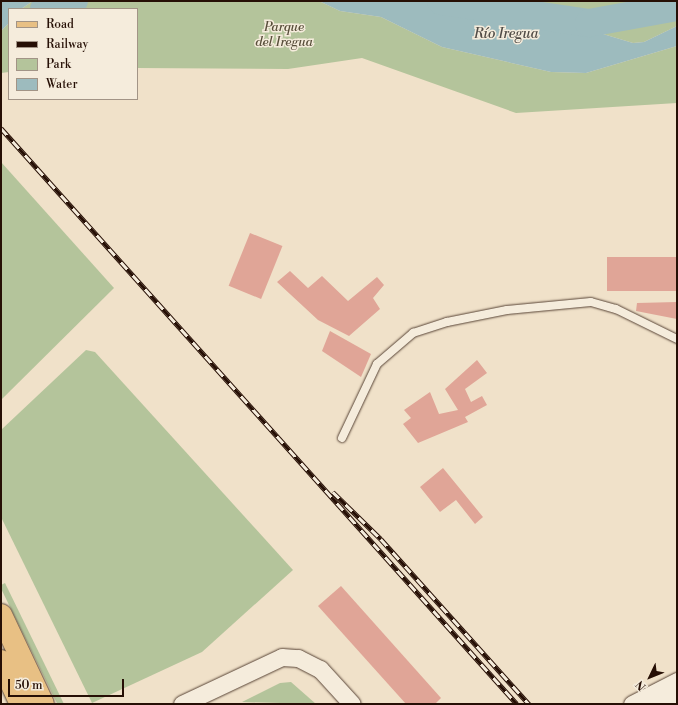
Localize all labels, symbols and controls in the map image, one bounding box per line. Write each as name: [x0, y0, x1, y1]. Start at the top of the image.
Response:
legend: [8, 8, 138, 100]
text: Road: [46, 17, 74, 32]
park label: Parque del Iregua: [255, 20, 313, 51]
water label: Río Iregua: [474, 26, 538, 42]
text: Railway: [46, 37, 88, 52]
text: Park: [46, 57, 71, 72]
text: Water: [46, 77, 78, 92]
north arrow: [630, 657, 670, 697]
scale bar: [10, 671, 126, 697]
text: N: [633, 677, 649, 693]
text: 50 m: [15, 678, 43, 693]

